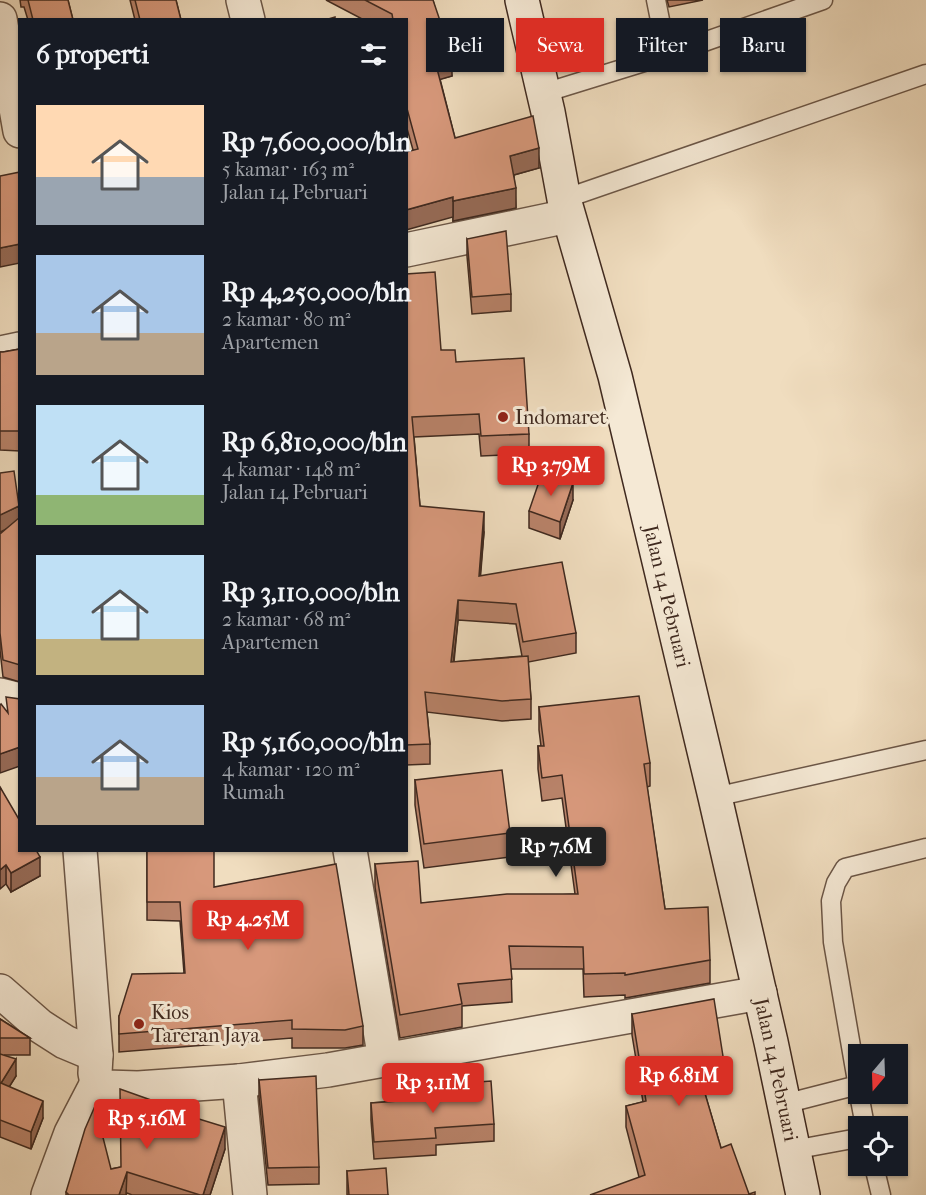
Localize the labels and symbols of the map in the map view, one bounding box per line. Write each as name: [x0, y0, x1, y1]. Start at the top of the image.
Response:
place label: Indomaret: [515, 406, 607, 429]
marker: Indomaret: [496, 410, 510, 424]
pin: Rp 3.79M: [489, 446, 613, 497]
street label: Jalan 14 Pebruari: [639, 521, 695, 670]
pin: Rp 7.6M: [501, 827, 611, 878]
pin: Rp 4.25M: [186, 900, 310, 951]
street label: Jalan 14 Pebruari: [749, 994, 803, 1144]
place label: Kios Tareran Jaya: [151, 1001, 260, 1047]
marker: Kios Tareran Jaya: [132, 1017, 146, 1031]
north arrow: [848, 1044, 908, 1104]
pin: Rp 6.81M: [617, 1056, 741, 1107]
pin: Rp 3.11M: [371, 1063, 495, 1114]
pin: Rp 5.16M: [85, 1099, 209, 1150]

